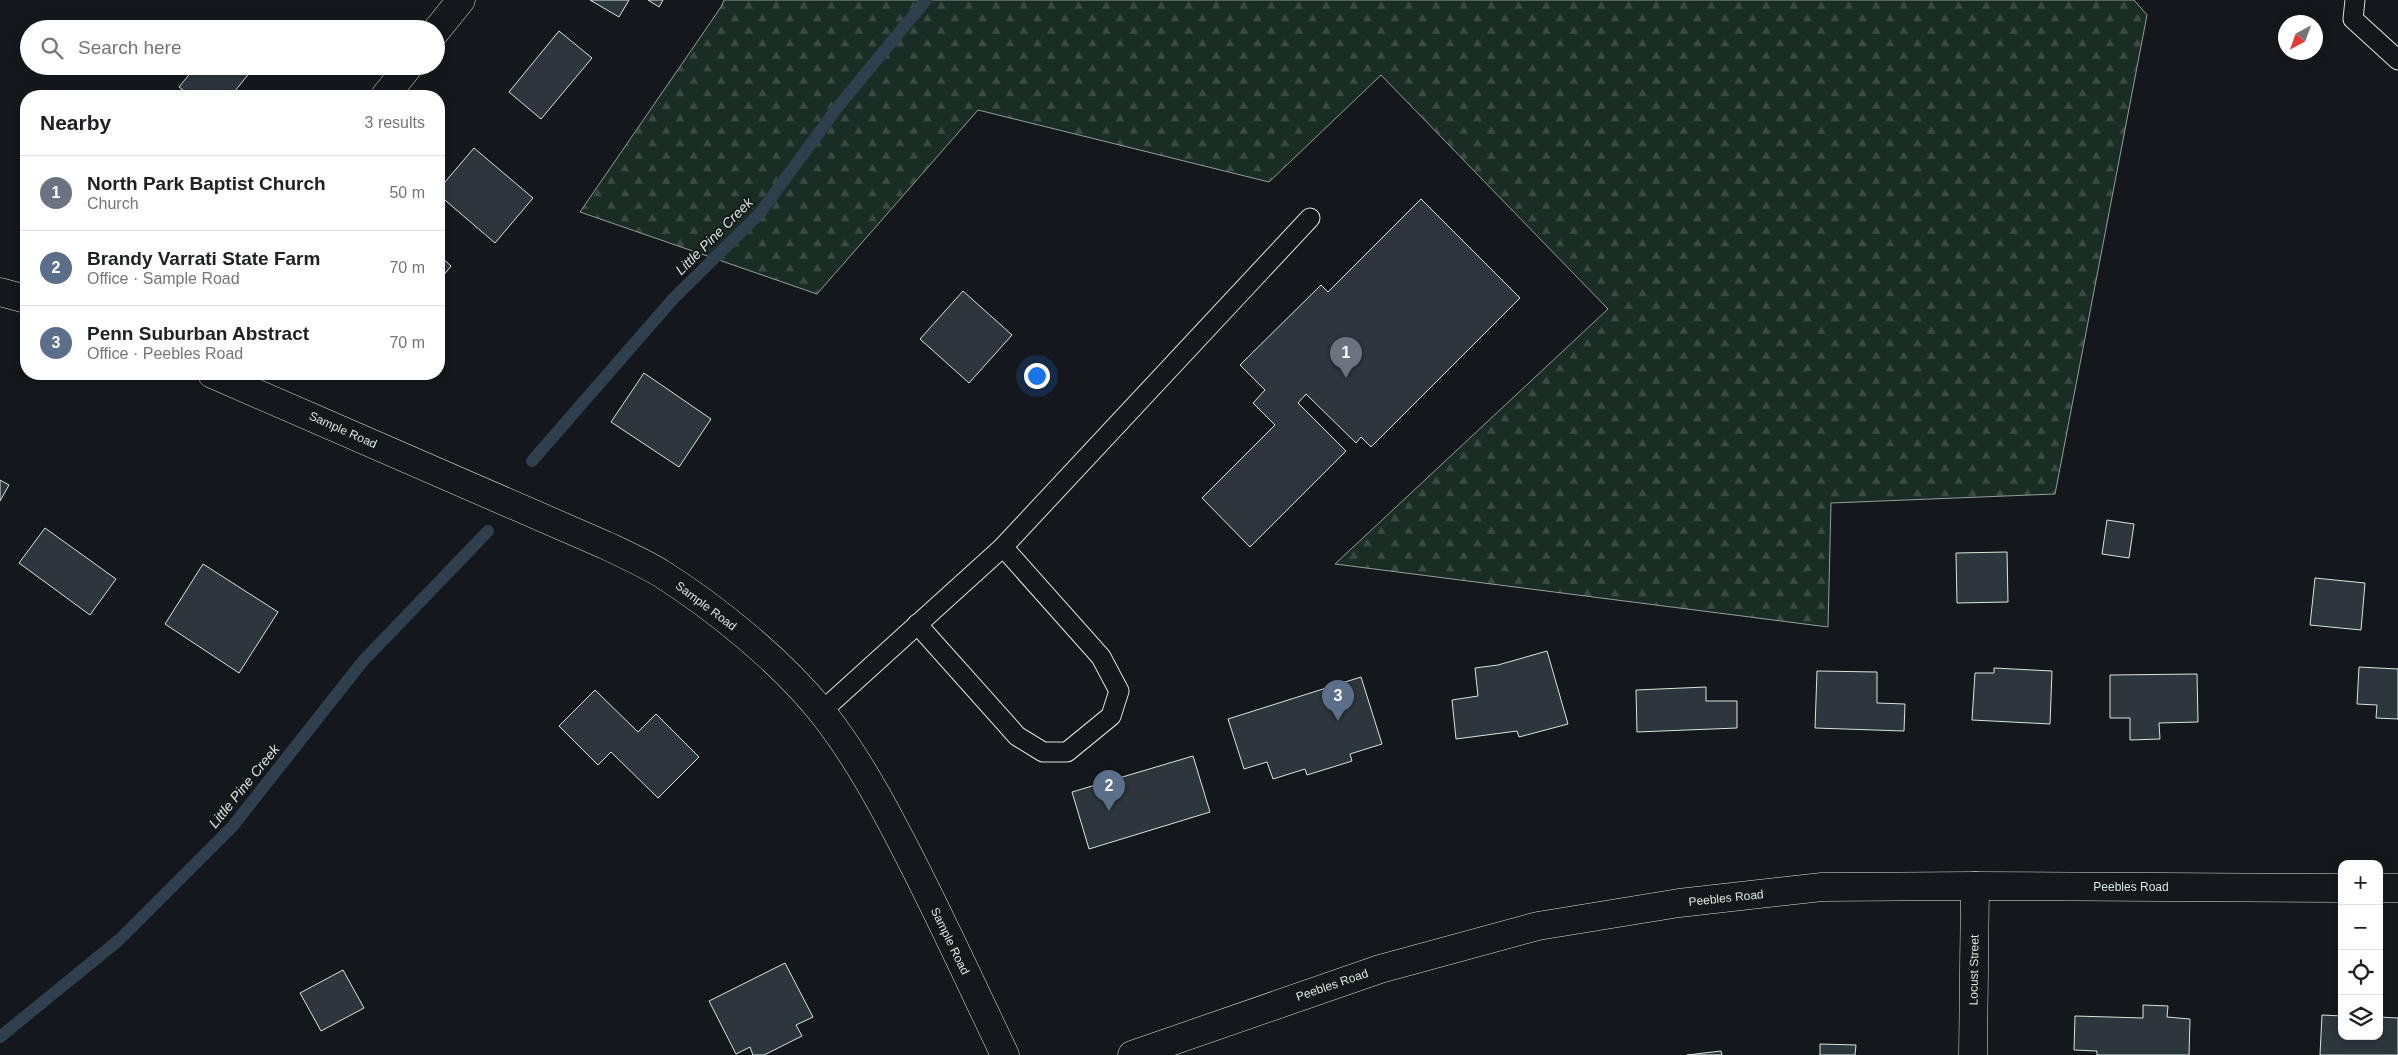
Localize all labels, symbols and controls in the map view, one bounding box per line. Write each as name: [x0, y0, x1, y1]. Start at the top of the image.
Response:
north arrow: [2278, 15, 2323, 60]
search box: [20, 20, 445, 75]
icon: search: [38, 34, 66, 62]
text: Search here: [78, 37, 182, 58]
text: Nearby: [40, 111, 111, 134]
text: 3 results: [365, 114, 425, 131]
text: North Park Baptist Church: [87, 173, 326, 194]
text: 1: [52, 184, 60, 201]
text: 50 m: [389, 184, 425, 201]
water label: Little Pine Creek: [672, 193, 757, 278]
text: Church: [87, 195, 139, 212]
text: Brandy Varrati State Farm: [87, 248, 320, 269]
text: 2: [52, 259, 60, 276]
text: 70 m: [389, 259, 425, 276]
text: Office · Sample Road: [87, 270, 240, 287]
text: Penn Suburban Abstract: [87, 323, 309, 344]
text: 3: [52, 334, 60, 351]
text: 70 m: [389, 334, 425, 351]
pin: 1: [1330, 337, 1362, 378]
text: Office · Peebles Road: [87, 345, 243, 362]
your location: [1024, 363, 1050, 389]
street label: Sample Road: [307, 409, 379, 451]
street label: Sample Road: [673, 579, 739, 633]
pin: 3: [1322, 680, 1354, 721]
water label: Little Pine Creek: [205, 740, 283, 831]
pin: 2: [1093, 770, 1125, 811]
map controls: [2338, 860, 2383, 1040]
button: +: [2338, 860, 2383, 905]
street label: Peebles Road: [2093, 880, 2169, 894]
street label: Peebles Road: [1688, 887, 1764, 909]
street label: Sample Road: [928, 905, 972, 977]
button: −: [2338, 905, 2383, 950]
street label: Locust Street: [1966, 934, 1982, 1005]
button: locate: [2338, 950, 2383, 995]
street label: Peebles Road: [1294, 966, 1370, 1004]
button: layers: [2338, 995, 2383, 1040]

